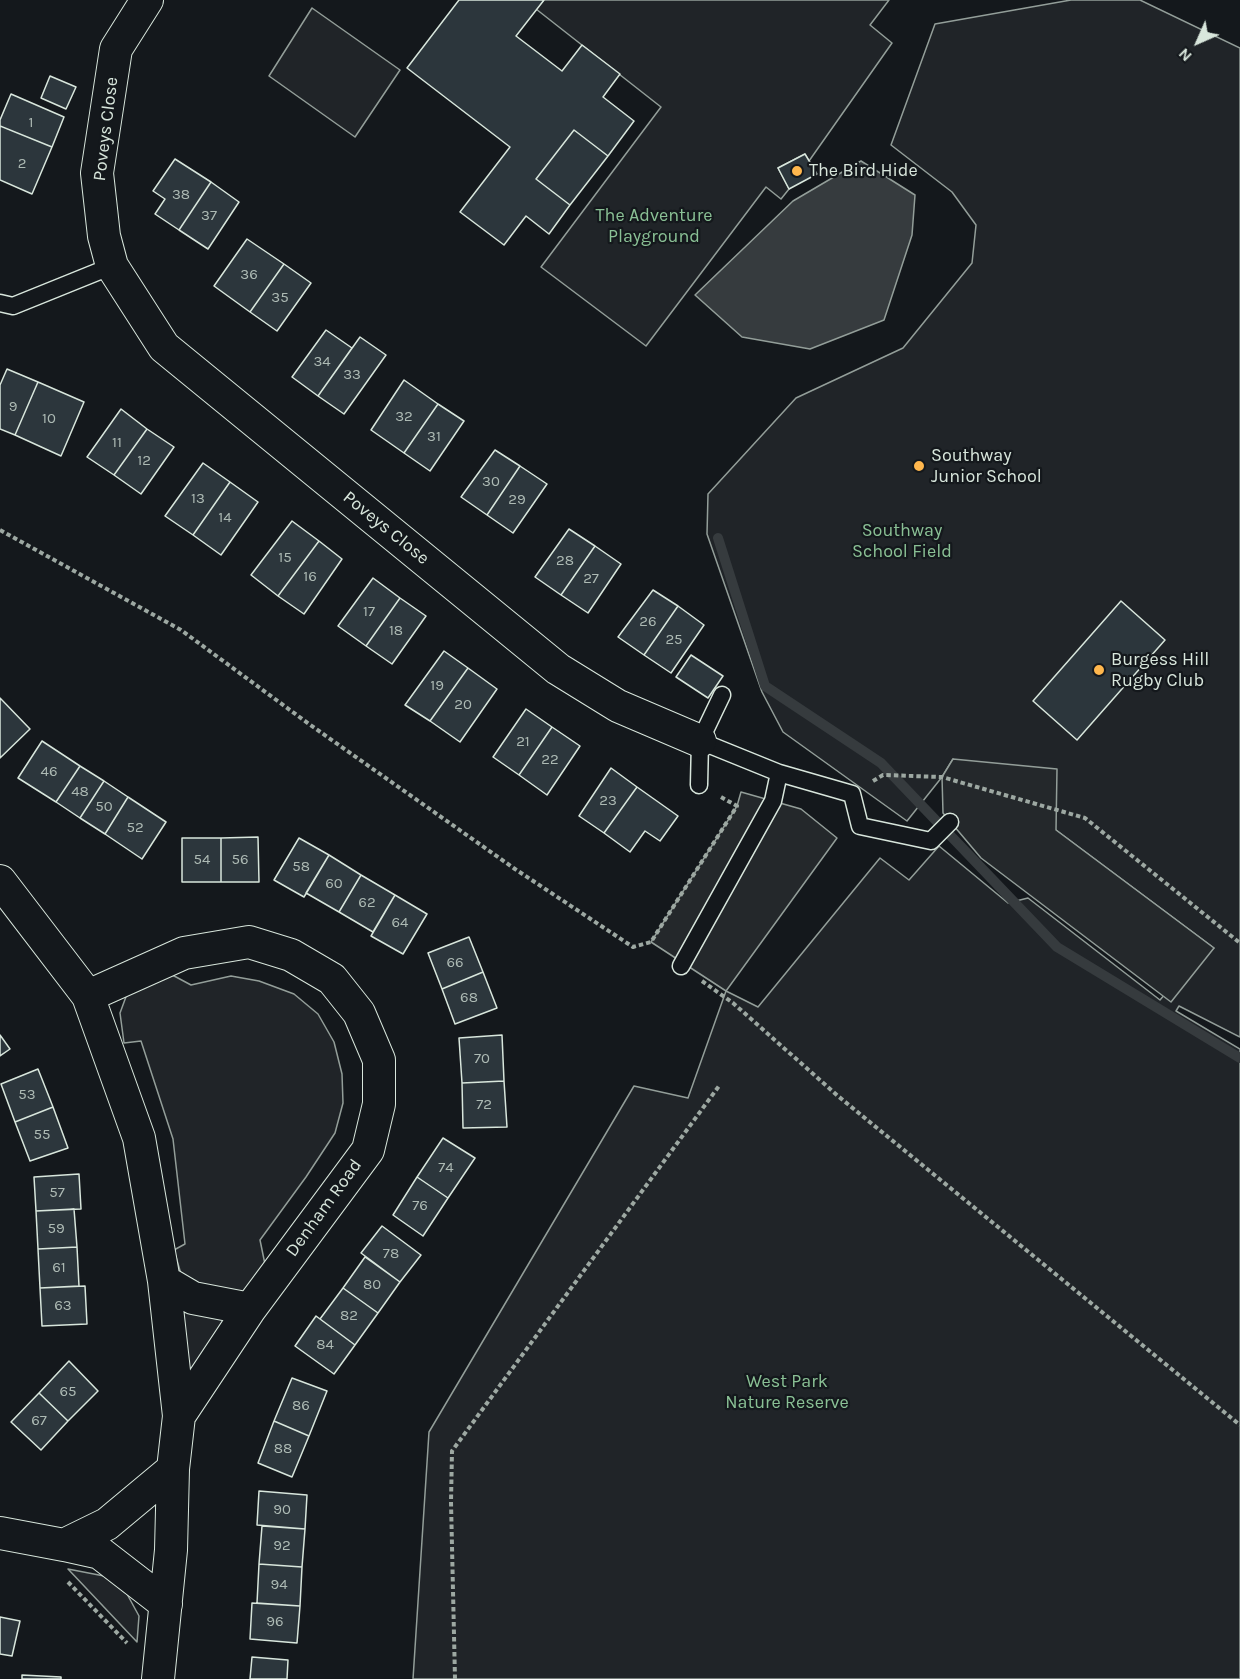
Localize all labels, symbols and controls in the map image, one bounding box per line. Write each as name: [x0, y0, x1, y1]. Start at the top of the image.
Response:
north arrow: [1168, 12, 1228, 72]
text: N: [1174, 44, 1196, 66]
street label: Poveys Close: [89, 76, 123, 182]
house number: 1: [29, 114, 33, 132]
house number: 2: [18, 155, 26, 173]
place label: The Bird Hide: [809, 160, 918, 182]
marker: The Bird Hide: [790, 164, 804, 178]
house number: 38: [172, 186, 190, 204]
park label: The Adventure Playground: [596, 205, 712, 248]
house number: 37: [201, 207, 217, 225]
house number: 36: [240, 266, 258, 284]
house number: 35: [271, 289, 289, 307]
house number: 34: [313, 353, 331, 371]
house number: 33: [343, 366, 361, 384]
house number: 9: [9, 398, 17, 416]
house number: 32: [395, 408, 413, 426]
house number: 10: [42, 410, 56, 428]
house number: 31: [427, 428, 441, 446]
house number: 11: [112, 434, 122, 452]
place label: Southway Junior School: [931, 445, 1042, 488]
house number: 12: [137, 452, 151, 470]
marker: Southway Junior School: [912, 459, 926, 473]
house number: 30: [482, 473, 500, 491]
street label: Poveys Close: [338, 487, 434, 569]
house number: 13: [191, 490, 205, 508]
house number: 29: [508, 491, 526, 509]
house number: 14: [218, 509, 232, 527]
park label: Southway School Field: [852, 520, 952, 562]
house number: 15: [278, 549, 292, 567]
house number: 28: [556, 552, 574, 570]
house number: 16: [303, 568, 317, 586]
house number: 27: [583, 570, 599, 588]
house number: 17: [363, 603, 375, 621]
house number: 26: [639, 613, 657, 631]
house number: 18: [389, 622, 403, 640]
house number: 25: [665, 631, 683, 649]
place label: Burgess Hill Rugby Club: [1111, 649, 1209, 692]
marker: Burgess Hill Rugby Club: [1092, 663, 1106, 677]
house number: 19: [430, 677, 444, 695]
house number: 20: [454, 696, 472, 714]
house number: 21: [516, 733, 530, 751]
house number: 22: [541, 751, 559, 769]
house number: 46: [41, 763, 57, 781]
house number: 48: [71, 783, 89, 801]
house number: 23: [599, 792, 617, 810]
house number: 50: [95, 798, 113, 816]
house number: 52: [126, 819, 144, 837]
house number: 54: [194, 851, 210, 869]
house number: 56: [231, 851, 249, 869]
house number: 58: [292, 858, 310, 876]
house number: 60: [325, 875, 343, 893]
house number: 62: [358, 894, 376, 912]
house number: 64: [392, 914, 408, 932]
house number: 66: [446, 954, 464, 972]
house number: 68: [460, 989, 478, 1007]
house number: 70: [474, 1050, 490, 1068]
house number: 53: [18, 1086, 36, 1104]
house number: 72: [476, 1096, 492, 1114]
house number: 55: [34, 1126, 50, 1144]
street label: Denham Road: [281, 1155, 367, 1261]
house number: 74: [438, 1159, 454, 1177]
house number: 57: [49, 1184, 65, 1202]
house number: 76: [412, 1197, 428, 1215]
house number: 59: [47, 1220, 65, 1238]
house number: 78: [383, 1245, 399, 1263]
house number: 61: [52, 1259, 66, 1277]
house number: 80: [363, 1276, 381, 1294]
house number: 63: [54, 1297, 72, 1315]
house number: 82: [340, 1307, 358, 1325]
house number: 84: [316, 1336, 334, 1354]
park label: West Park Nature Reserve: [725, 1371, 849, 1414]
house number: 65: [59, 1383, 77, 1401]
house number: 86: [292, 1397, 310, 1415]
house number: 67: [31, 1412, 47, 1430]
house number: 88: [274, 1440, 292, 1458]
house number: 90: [273, 1501, 291, 1519]
house number: 92: [273, 1537, 291, 1555]
house number: 94: [270, 1576, 288, 1594]
house number: 96: [266, 1613, 284, 1631]

